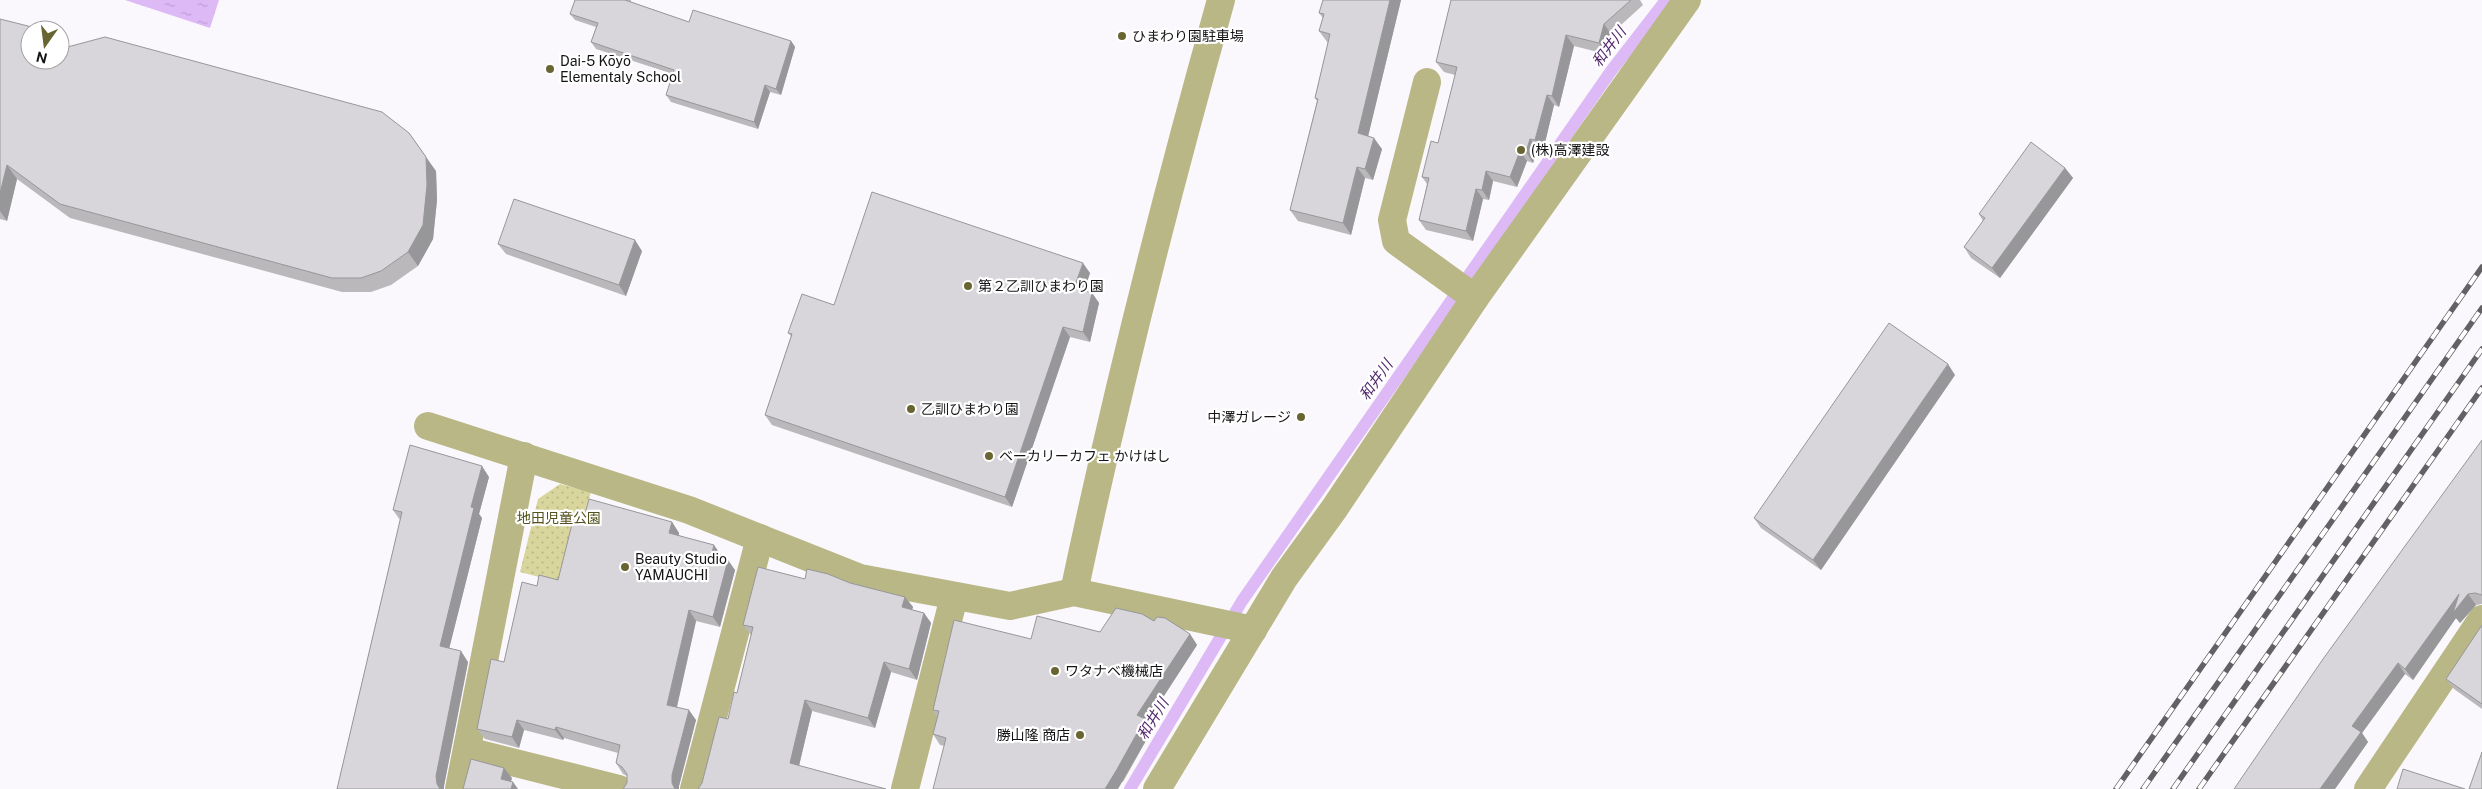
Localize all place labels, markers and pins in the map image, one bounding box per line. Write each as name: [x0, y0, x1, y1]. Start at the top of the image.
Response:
place label: ひまわり園駐車場: [1132, 28, 1244, 44]
marker: ひまわり園駐車場: [1116, 30, 1128, 42]
place label: Dai-5 Kōyō Elementaly School: [560, 53, 681, 85]
marker: Dai-5 Kōyō Elementaly School: [544, 63, 556, 75]
place label: (株)高澤建設: [1531, 142, 1610, 158]
marker: (株)高澤建設: [1515, 144, 1527, 156]
place label: 第２乙訓ひまわり園: [978, 278, 1104, 294]
marker: 第２乙訓ひまわり園: [962, 280, 974, 292]
place label: 乙訓ひまわり園: [921, 401, 1019, 417]
marker: 乙訓ひまわり園: [905, 403, 917, 415]
place label: 中澤ガレージ: [1207, 409, 1291, 425]
marker: 中澤ガレージ: [1295, 411, 1307, 423]
place label: ベーカリーカフェ かけはし: [999, 448, 1170, 464]
marker: ベーカリーカフェ かけはし: [983, 450, 995, 462]
place label: Beauty Studio YAMAUCHI: [635, 551, 727, 583]
marker: Beauty Studio YAMAUCHI: [619, 561, 631, 573]
place label: ワタナベ機械店: [1065, 663, 1163, 679]
marker: ワタナベ機械店: [1049, 665, 1061, 677]
place label: 勝山隆 商店: [997, 727, 1070, 743]
marker: 勝山隆 商店: [1074, 729, 1086, 741]

